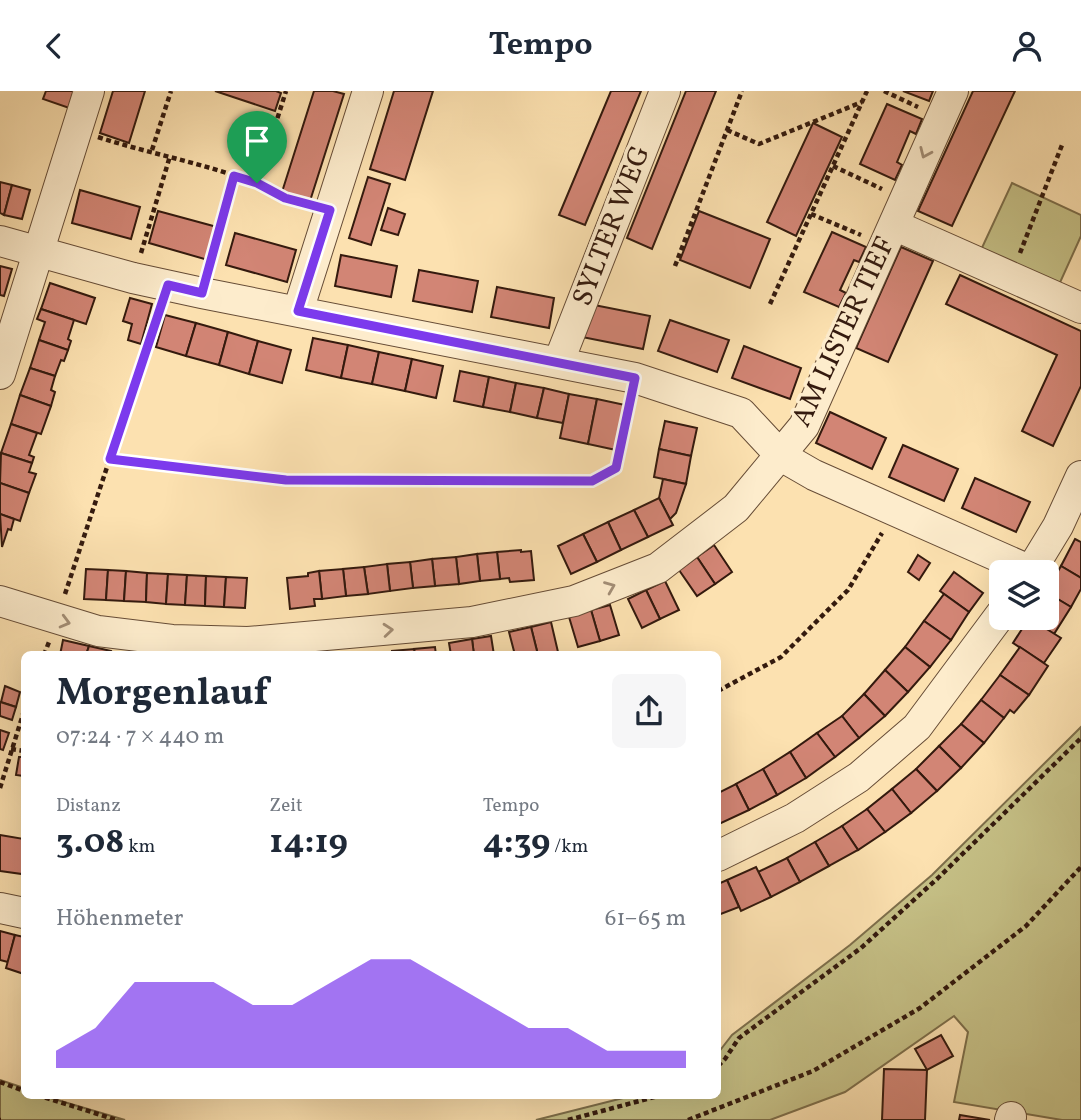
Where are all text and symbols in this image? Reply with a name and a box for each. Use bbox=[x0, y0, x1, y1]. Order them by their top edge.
text: Tempo bbox=[488, 24, 593, 68]
icon: back bbox=[35, 27, 73, 65]
icon: person bbox=[1008, 27, 1046, 65]
pin bbox=[227, 111, 287, 183]
icon: arrive bbox=[238, 122, 276, 160]
street label: SYLTER WEG bbox=[564, 140, 660, 312]
one-way arrow bbox=[919, 146, 933, 159]
street label: AM LISTER TIEF bbox=[783, 230, 905, 434]
map controls bbox=[989, 560, 1059, 630]
button: layers bbox=[989, 560, 1059, 630]
one-way arrow bbox=[604, 581, 616, 595]
one-way arrow bbox=[59, 614, 71, 628]
one-way arrow bbox=[382, 623, 394, 638]
text: Morgenlauf bbox=[56, 668, 269, 721]
button: share bbox=[612, 674, 686, 748]
text: 07:24 · 7 × 440 m bbox=[56, 721, 224, 753]
text: Distanz bbox=[56, 793, 121, 819]
text: Zeit bbox=[269, 793, 303, 819]
text: Tempo bbox=[483, 793, 539, 819]
text: 3.08 bbox=[56, 819, 124, 867]
text: 14:19 bbox=[269, 819, 348, 867]
text: 4:39 bbox=[483, 819, 550, 867]
text: km bbox=[124, 834, 155, 860]
text: /km bbox=[550, 834, 588, 860]
text: Höhenmeter bbox=[56, 903, 183, 935]
text: 61–65 m bbox=[605, 903, 686, 935]

